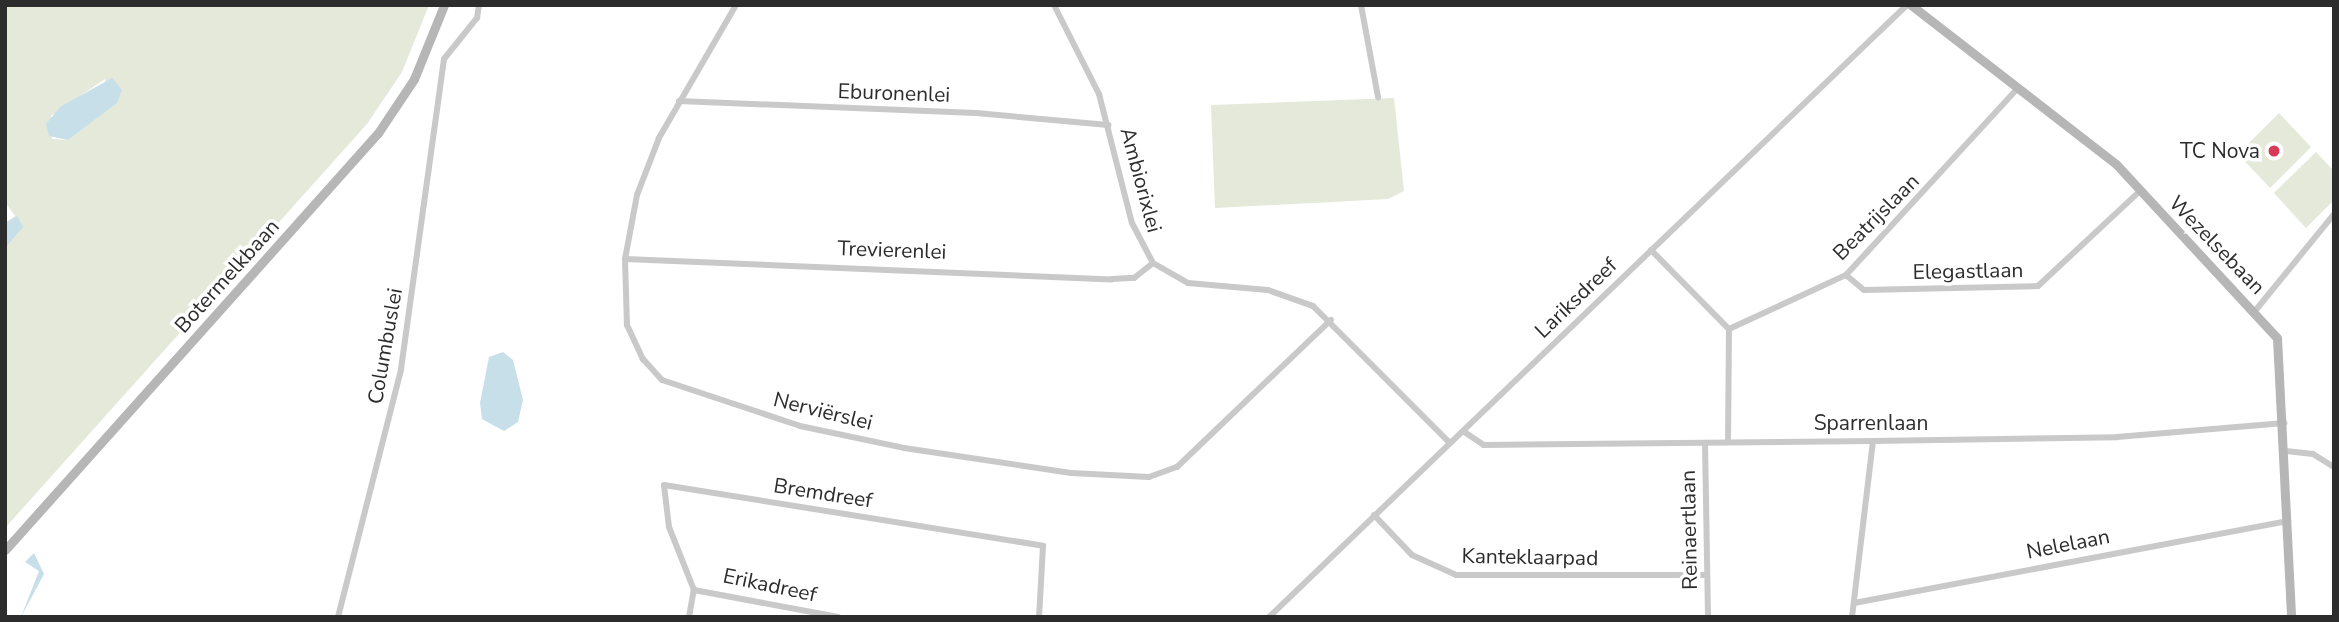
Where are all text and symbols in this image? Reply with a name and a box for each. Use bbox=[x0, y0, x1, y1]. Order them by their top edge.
street label: Eburonenlei bbox=[837, 78, 951, 108]
street label: Ambiorixlei bbox=[1115, 125, 1167, 235]
place label: TC Nova bbox=[2180, 138, 2260, 164]
marker: TC Nova bbox=[2266, 143, 2282, 159]
street label: Beatrijslaan bbox=[1828, 169, 1924, 265]
street label: Wezelsebaan bbox=[2164, 190, 2270, 300]
street label: Botermelkbaan bbox=[169, 214, 285, 338]
street label: Trevierenlei bbox=[837, 236, 947, 264]
street label: Lariksdreef bbox=[1530, 253, 1622, 343]
street label: Elegastlaan bbox=[1912, 257, 2024, 285]
street label: Columbuslei bbox=[362, 286, 408, 406]
street label: Nerviërslei bbox=[771, 387, 875, 435]
street label: Sparrenlaan bbox=[1814, 410, 1928, 436]
street label: Reinaertlaan bbox=[1675, 470, 1703, 590]
street label: Bremdreef bbox=[772, 473, 874, 513]
street label: Nelelaan bbox=[2024, 524, 2112, 564]
street label: Kanteklaarpad bbox=[1461, 543, 1599, 571]
street label: Erikadreef bbox=[721, 563, 819, 607]

